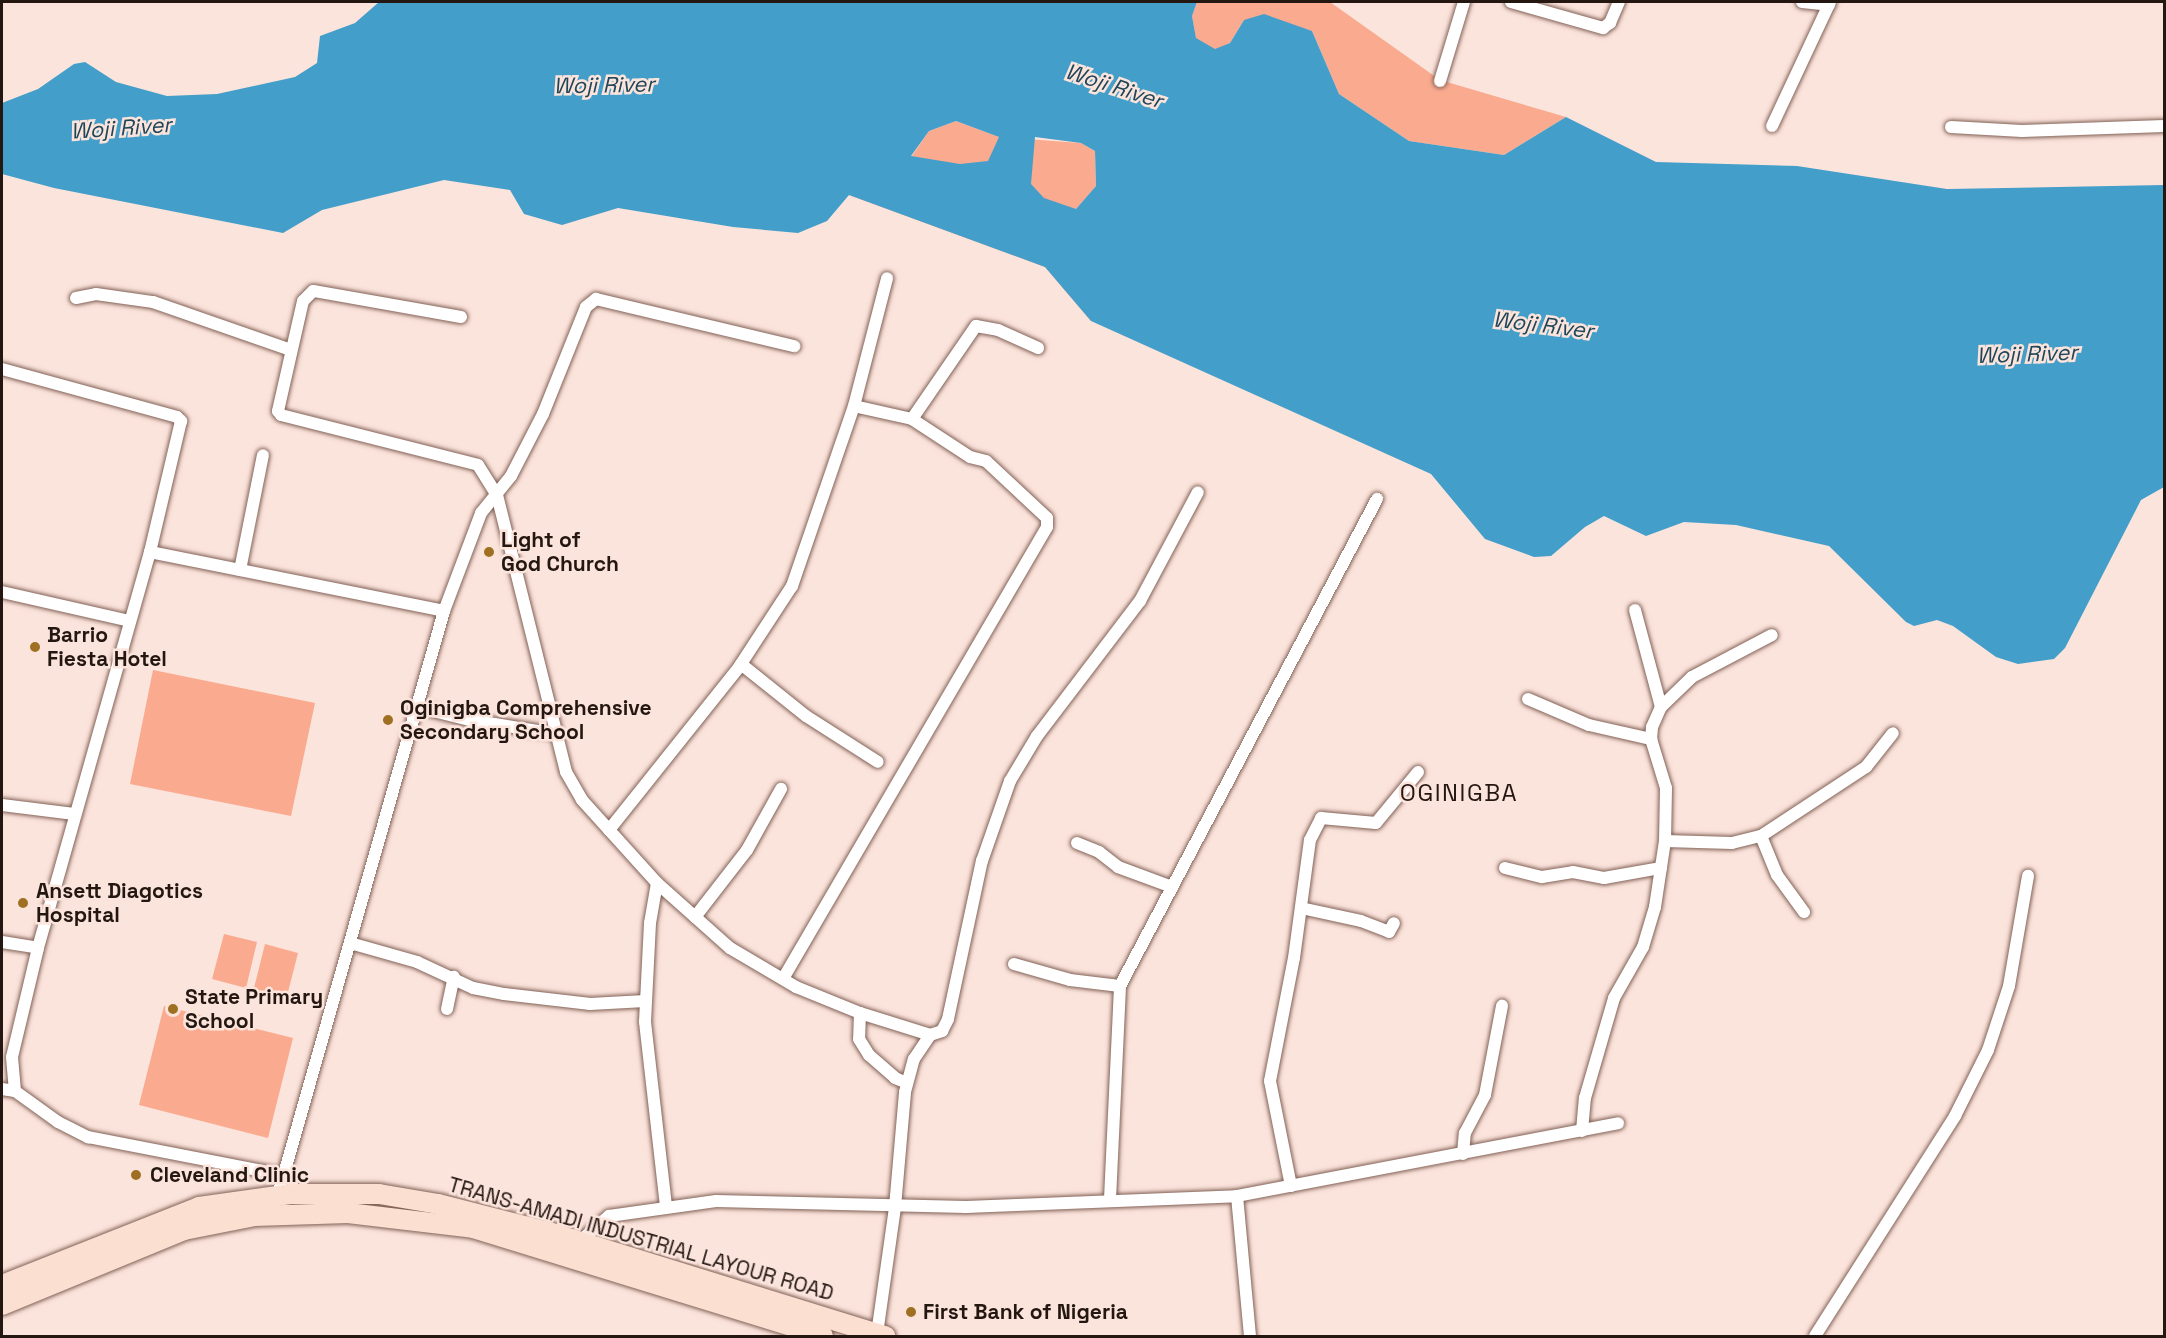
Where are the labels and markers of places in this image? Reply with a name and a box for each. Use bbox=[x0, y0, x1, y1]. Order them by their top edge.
place label: Light of God Church bbox=[501, 527, 619, 577]
marker: Light of God Church bbox=[482, 545, 496, 559]
place label: Barrio Fiesta Hotel bbox=[47, 622, 167, 672]
marker: Barrio Fiesta Hotel bbox=[28, 640, 42, 654]
place label: Oginigba Comprehensive Secondary School bbox=[400, 695, 652, 745]
marker: Oginigba Comprehensive Secondary School bbox=[381, 713, 395, 727]
place label: Ansett Diagotics Hospital bbox=[36, 878, 203, 928]
marker: Ansett Diagotics Hospital bbox=[14, 894, 32, 912]
place label: State Primary School bbox=[185, 984, 323, 1034]
marker: State Primary School bbox=[166, 1002, 180, 1016]
place label: Cleveland Clinic bbox=[150, 1162, 309, 1188]
marker: Cleveland Clinic bbox=[127, 1166, 145, 1184]
place label: First Bank of Nigeria bbox=[923, 1299, 1128, 1325]
marker: First Bank of Nigeria bbox=[904, 1305, 918, 1319]

